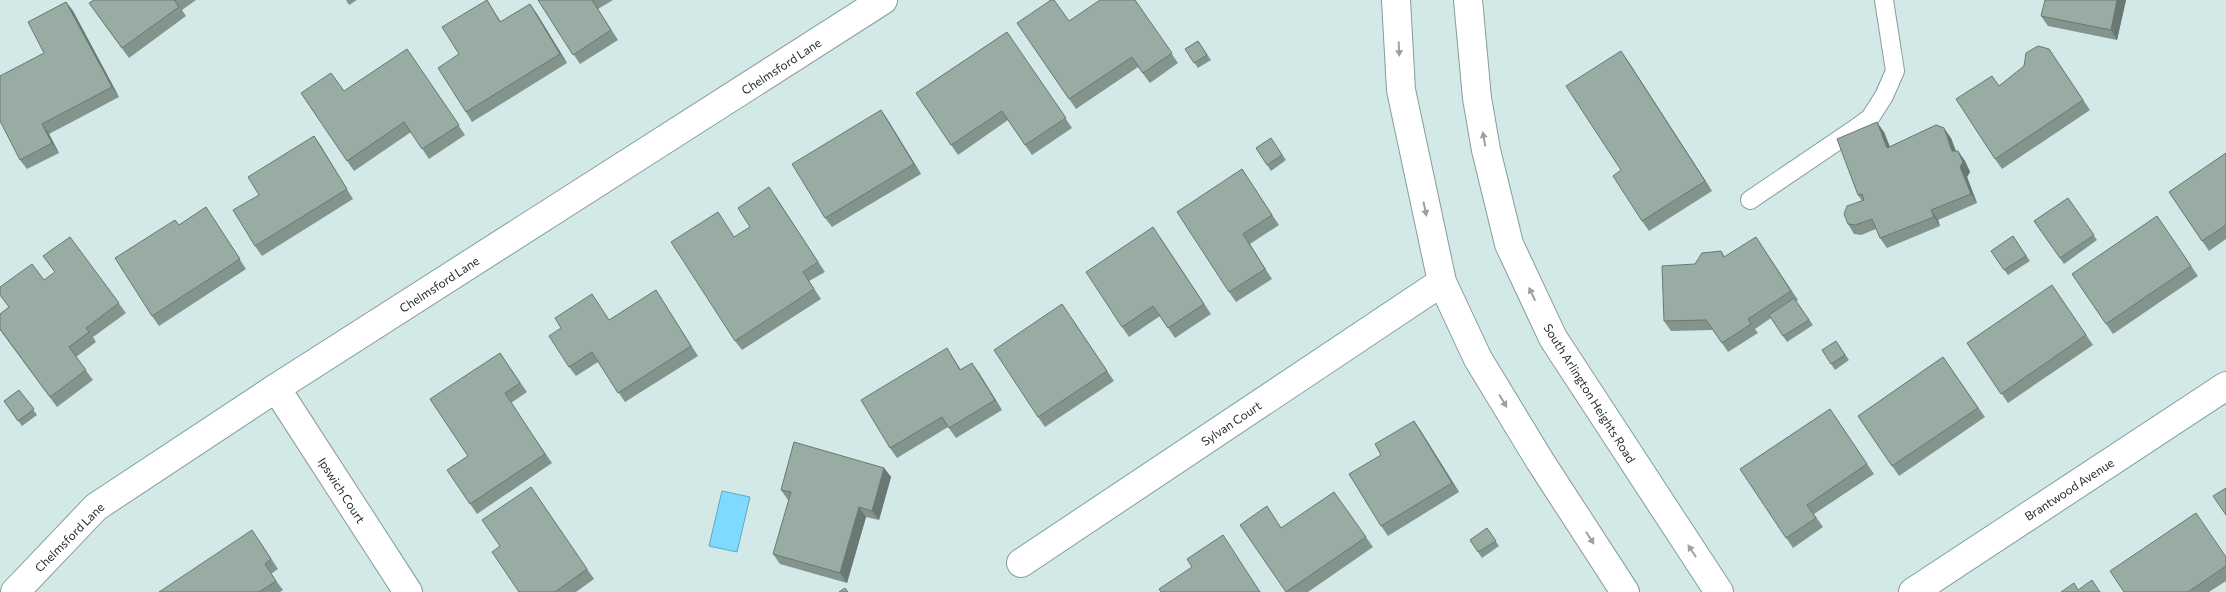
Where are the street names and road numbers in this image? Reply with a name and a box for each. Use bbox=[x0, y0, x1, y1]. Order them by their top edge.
street label: Chelmsford Lane bbox=[739, 35, 823, 97]
street label: Chelmsford Lane bbox=[397, 253, 481, 315]
street label: South Arlington Heights Road bbox=[1541, 321, 1639, 465]
street label: Sylvan Court bbox=[1198, 398, 1264, 448]
street label: Ipswich Court bbox=[316, 455, 368, 525]
street label: Brantwood Avenue bbox=[2022, 455, 2116, 523]
street label: Chelmsford Lane bbox=[31, 499, 107, 575]

